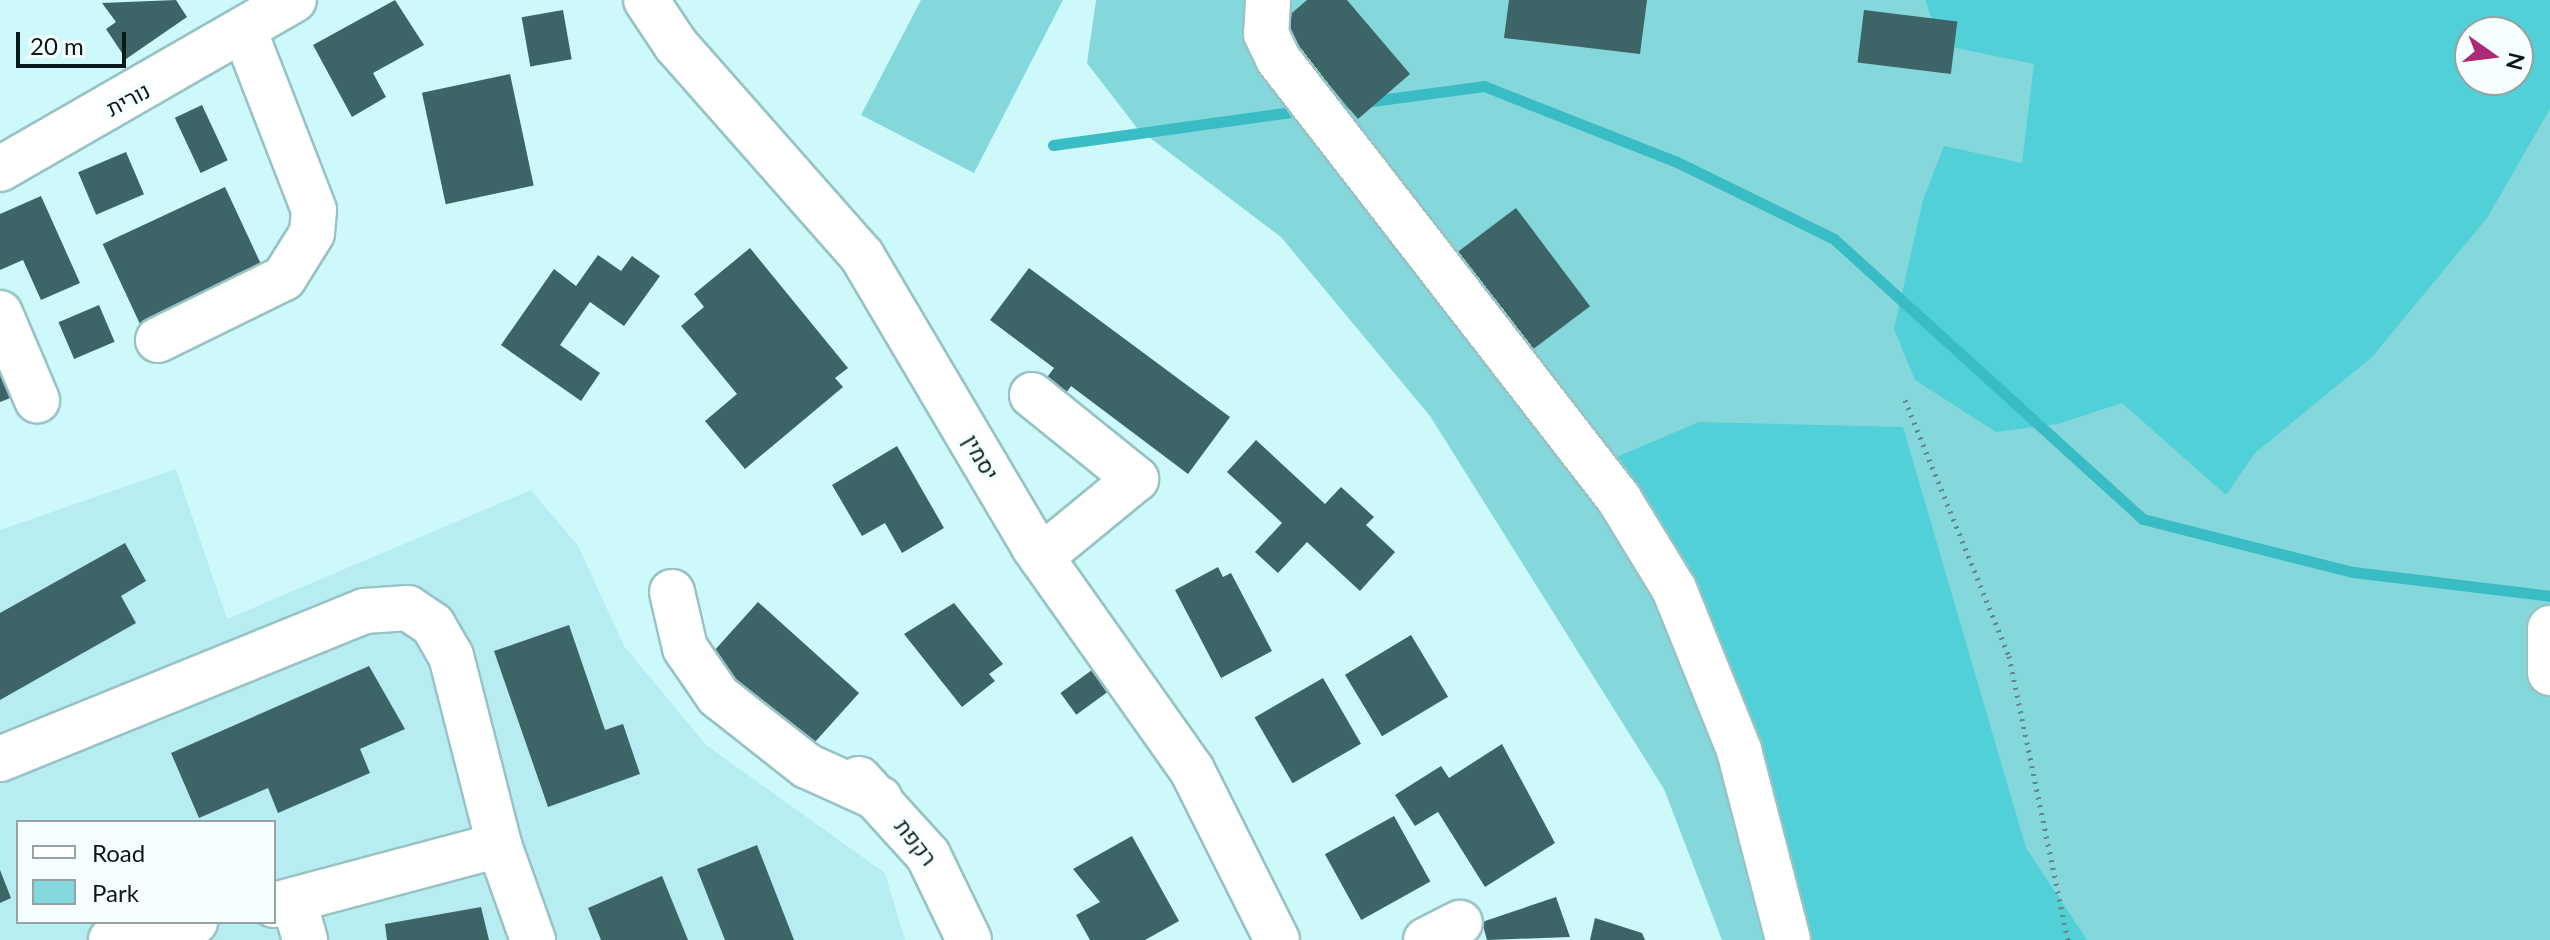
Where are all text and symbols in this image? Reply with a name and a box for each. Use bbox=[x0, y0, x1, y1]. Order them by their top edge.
scale bar bbox=[20, 16, 130, 66]
north arrow bbox=[2454, 16, 2534, 96]
text: 20 m bbox=[30, 31, 84, 60]
text: N bbox=[2501, 50, 2531, 73]
street label: נורית bbox=[102, 77, 154, 121]
street label: יסמין bbox=[958, 430, 1004, 484]
street label: רקפת bbox=[890, 813, 942, 871]
legend bbox=[16, 820, 276, 924]
text: Road bbox=[92, 838, 145, 867]
text: Park bbox=[92, 878, 139, 907]

